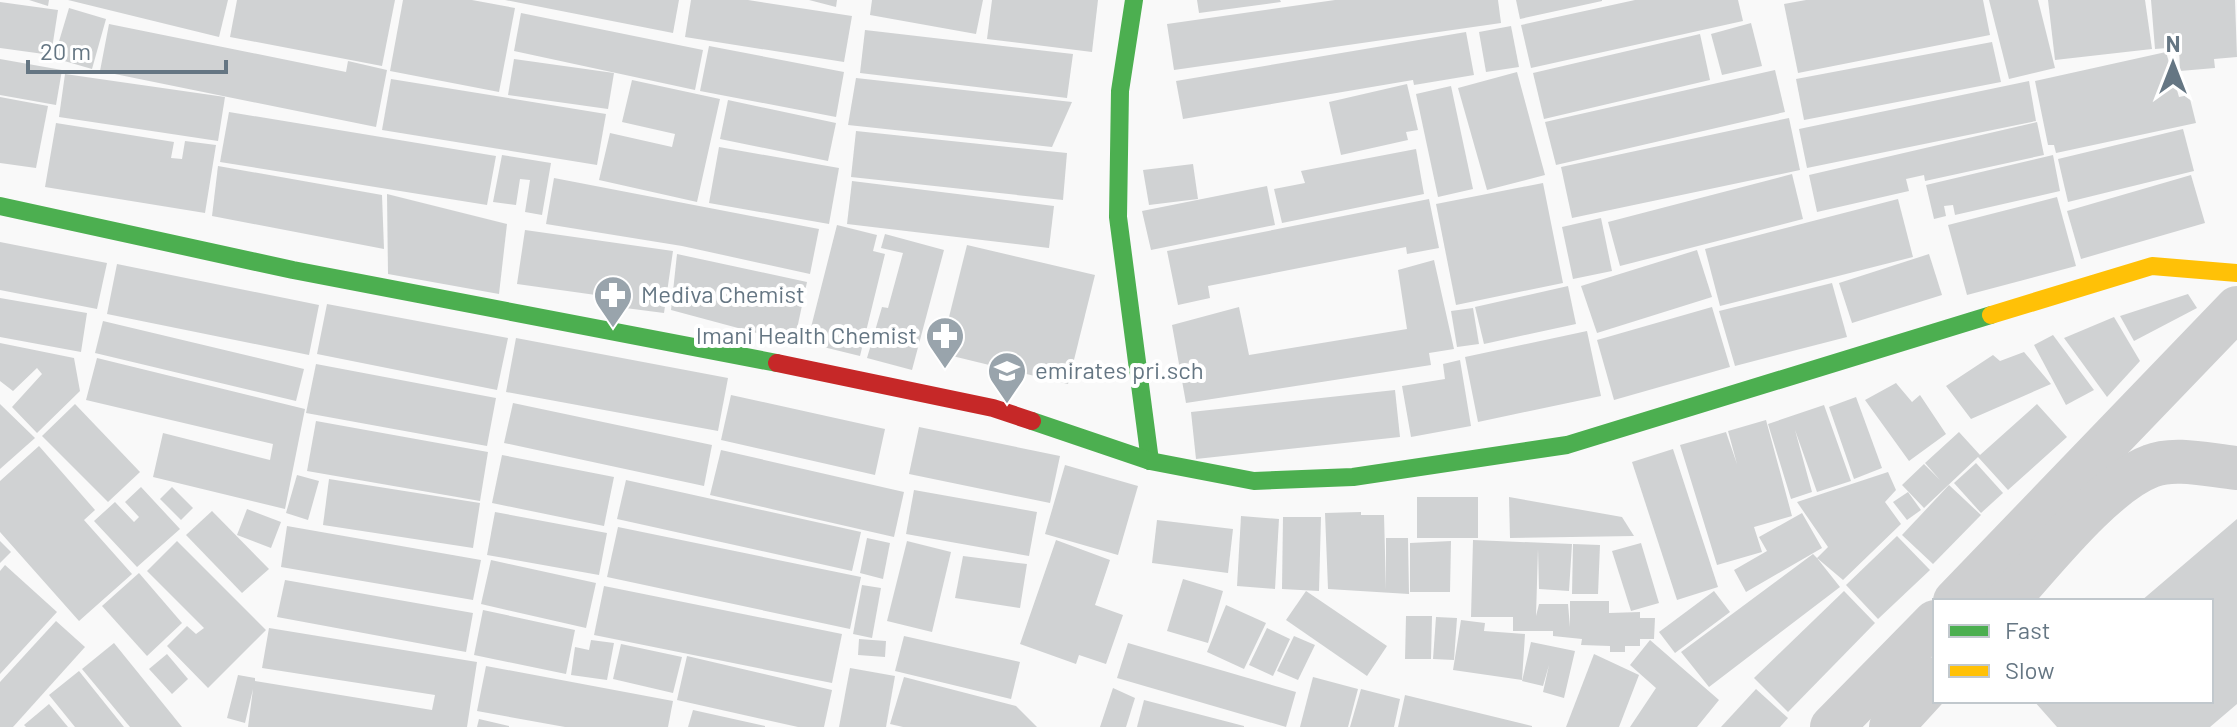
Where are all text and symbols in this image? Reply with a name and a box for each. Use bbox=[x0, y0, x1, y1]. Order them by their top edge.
scale bar bbox=[28, 24, 226, 74]
north arrow bbox=[2133, 24, 2213, 104]
text: N bbox=[2166, 30, 2180, 56]
text: 20 m bbox=[40, 36, 91, 65]
pharmacy icon: Mediva Chemist bbox=[592, 274, 634, 329]
place label: Mediva Chemist bbox=[641, 279, 805, 308]
pharmacy icon: Imani Health Chemist bbox=[924, 315, 966, 370]
place label: Imani Health Chemist bbox=[696, 320, 917, 349]
school or university icon: emirates pri.sch bbox=[986, 350, 1028, 405]
place label: emirates pri.sch bbox=[1035, 355, 1204, 384]
legend bbox=[1933, 599, 2213, 703]
text: Fast bbox=[2005, 615, 2050, 644]
text: Slow bbox=[2005, 655, 2054, 684]

